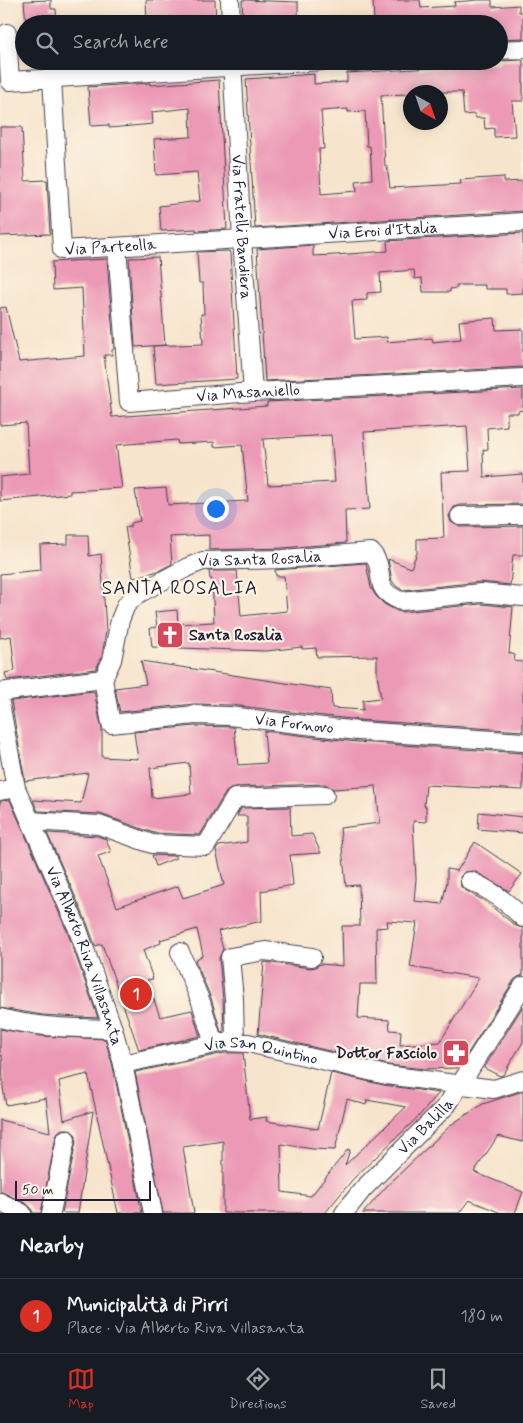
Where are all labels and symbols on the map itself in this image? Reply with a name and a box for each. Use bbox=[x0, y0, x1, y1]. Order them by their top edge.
north arrow bbox=[403, 85, 448, 130]
street label: Via Fratelli Bandiera bbox=[227, 154, 257, 300]
street label: Via Eroi d'Italia bbox=[328, 217, 438, 244]
street label: Via Parteolla bbox=[64, 234, 157, 260]
street label: Via Masaniello bbox=[196, 379, 301, 407]
your location bbox=[203, 496, 229, 522]
street label: Via Santa Rosalia bbox=[198, 545, 322, 572]
district label: SANTA ROSALIA bbox=[102, 576, 258, 601]
church icon: Santa Rosalia bbox=[155, 620, 185, 650]
place label: Santa Rosalia bbox=[189, 625, 283, 646]
street label: Via Fornovo bbox=[254, 709, 335, 739]
street label: Via Alberto Riva Villasanta bbox=[41, 863, 128, 1048]
pin: 1 bbox=[120, 975, 152, 1013]
street label: Via San Quintino bbox=[202, 1031, 320, 1069]
pharmacy icon: Dottor Fasciolo bbox=[441, 1038, 471, 1068]
place label: Dottor Fasciolo bbox=[336, 1043, 437, 1064]
street label: Via Balilla bbox=[393, 1095, 459, 1159]
scale bar bbox=[15, 1178, 151, 1201]

